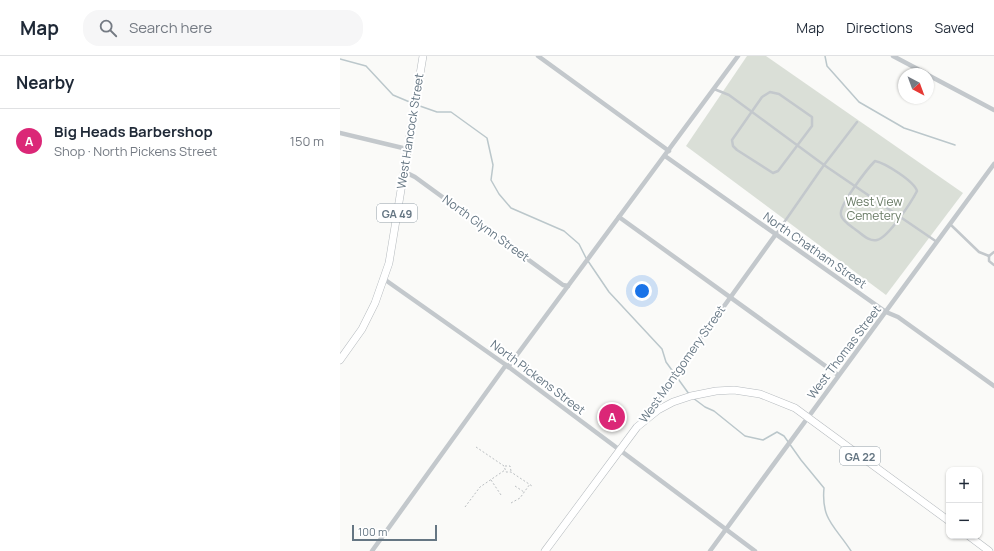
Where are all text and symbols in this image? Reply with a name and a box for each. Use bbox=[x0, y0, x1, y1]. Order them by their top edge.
search box bbox=[83, 10, 363, 46]
text: Map bbox=[20, 15, 59, 41]
icon: search bbox=[97, 17, 119, 39]
text: Search here bbox=[129, 17, 212, 38]
text: Map bbox=[796, 18, 824, 37]
text: Directions bbox=[846, 18, 913, 37]
text: Saved bbox=[935, 18, 974, 37]
north arrow bbox=[898, 68, 934, 104]
text: Nearby bbox=[16, 71, 74, 94]
street label: West Hancock Street bbox=[392, 72, 428, 190]
text: Big Heads Barbershop bbox=[54, 121, 213, 142]
text: A bbox=[25, 132, 33, 150]
text: 150 m bbox=[290, 132, 324, 150]
text: Shop · North Pickens Street bbox=[54, 142, 217, 160]
street label: North Glynn Street bbox=[439, 191, 533, 265]
park label: West View Cemetery bbox=[846, 193, 902, 224]
road number: GA 49 bbox=[377, 204, 417, 222]
street label: North Chatham Street bbox=[760, 208, 870, 292]
your location bbox=[632, 281, 652, 301]
street label: West Montgomery Street bbox=[635, 302, 729, 426]
street label: West Thomas Street bbox=[803, 302, 885, 402]
street label: North Pickens Street bbox=[487, 336, 589, 418]
pin: A bbox=[599, 402, 625, 432]
road number: GA 22 bbox=[840, 447, 880, 465]
map controls bbox=[946, 467, 982, 539]
button: + bbox=[946, 467, 982, 503]
button: − bbox=[946, 503, 982, 539]
scale bar bbox=[352, 523, 437, 542]
text: 100 m bbox=[358, 524, 387, 539]

